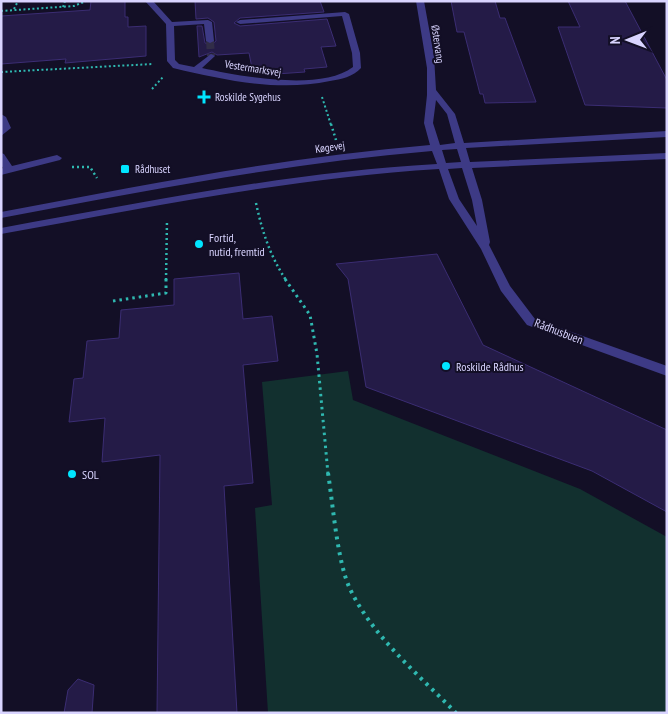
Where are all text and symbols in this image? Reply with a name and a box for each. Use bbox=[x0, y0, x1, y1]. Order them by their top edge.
north arrow bbox=[603, 15, 653, 65]
street label: Østervang bbox=[428, 24, 448, 64]
text: N bbox=[606, 36, 624, 44]
street label: Vestermarksvej bbox=[223, 56, 282, 79]
marker: Roskilde Sygehus bbox=[197, 90, 211, 104]
place label: Roskilde Sygehus bbox=[215, 90, 281, 104]
street label: Køgevej bbox=[314, 138, 346, 156]
place label: Rådhuset bbox=[135, 162, 170, 176]
marker: Rådhuset bbox=[119, 163, 131, 175]
place label: Fortid, nutid, fremtid bbox=[209, 230, 265, 259]
marker: Fortid, nutid, fremtid bbox=[193, 238, 205, 250]
street label: Rådhusbuen bbox=[533, 315, 585, 347]
place label: Roskilde Rådhus bbox=[456, 359, 524, 374]
marker: Roskilde Rådhus bbox=[440, 360, 452, 372]
place label: SOL bbox=[82, 467, 99, 482]
marker: SOL bbox=[66, 468, 78, 480]

